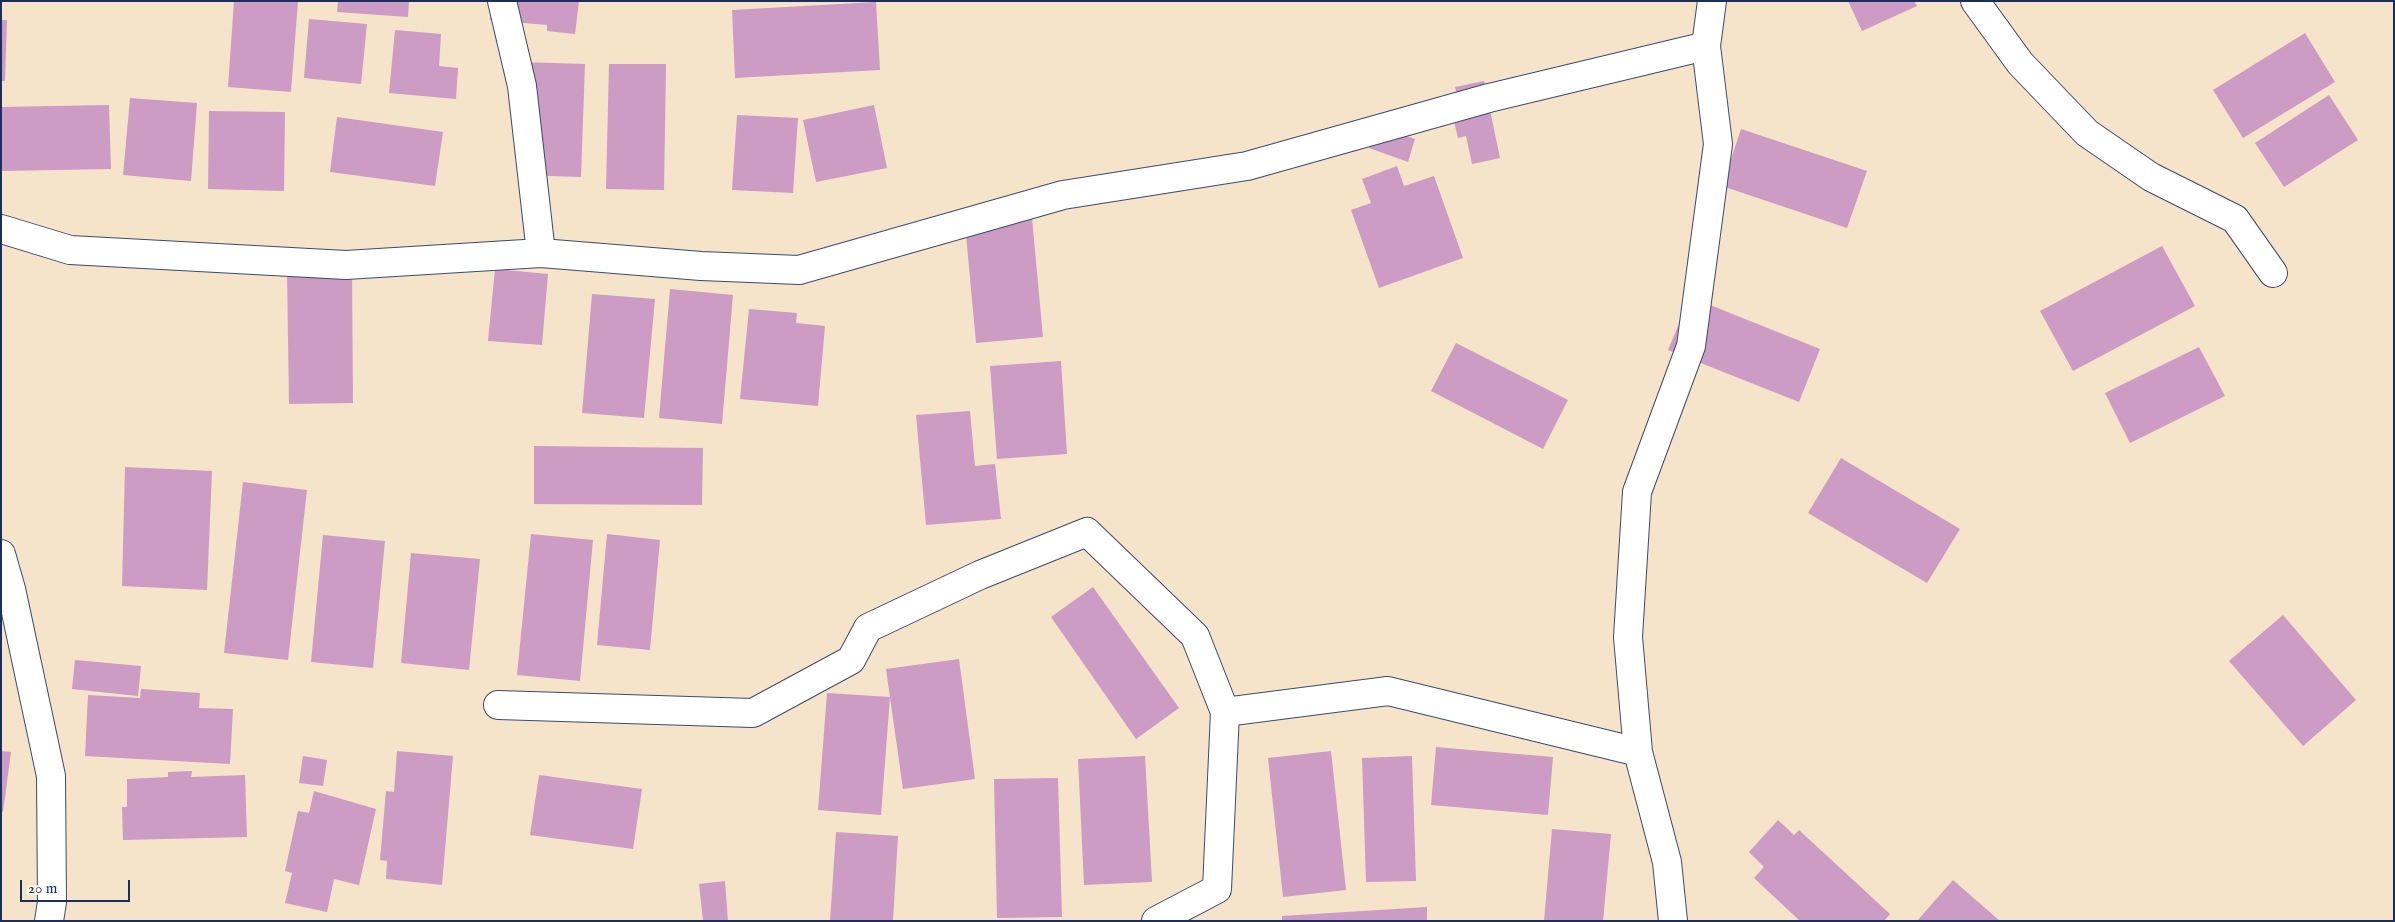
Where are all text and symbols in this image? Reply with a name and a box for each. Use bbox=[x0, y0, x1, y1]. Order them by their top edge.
scale bar bbox=[22, 870, 132, 902]
text: 20 m bbox=[28, 879, 57, 898]

